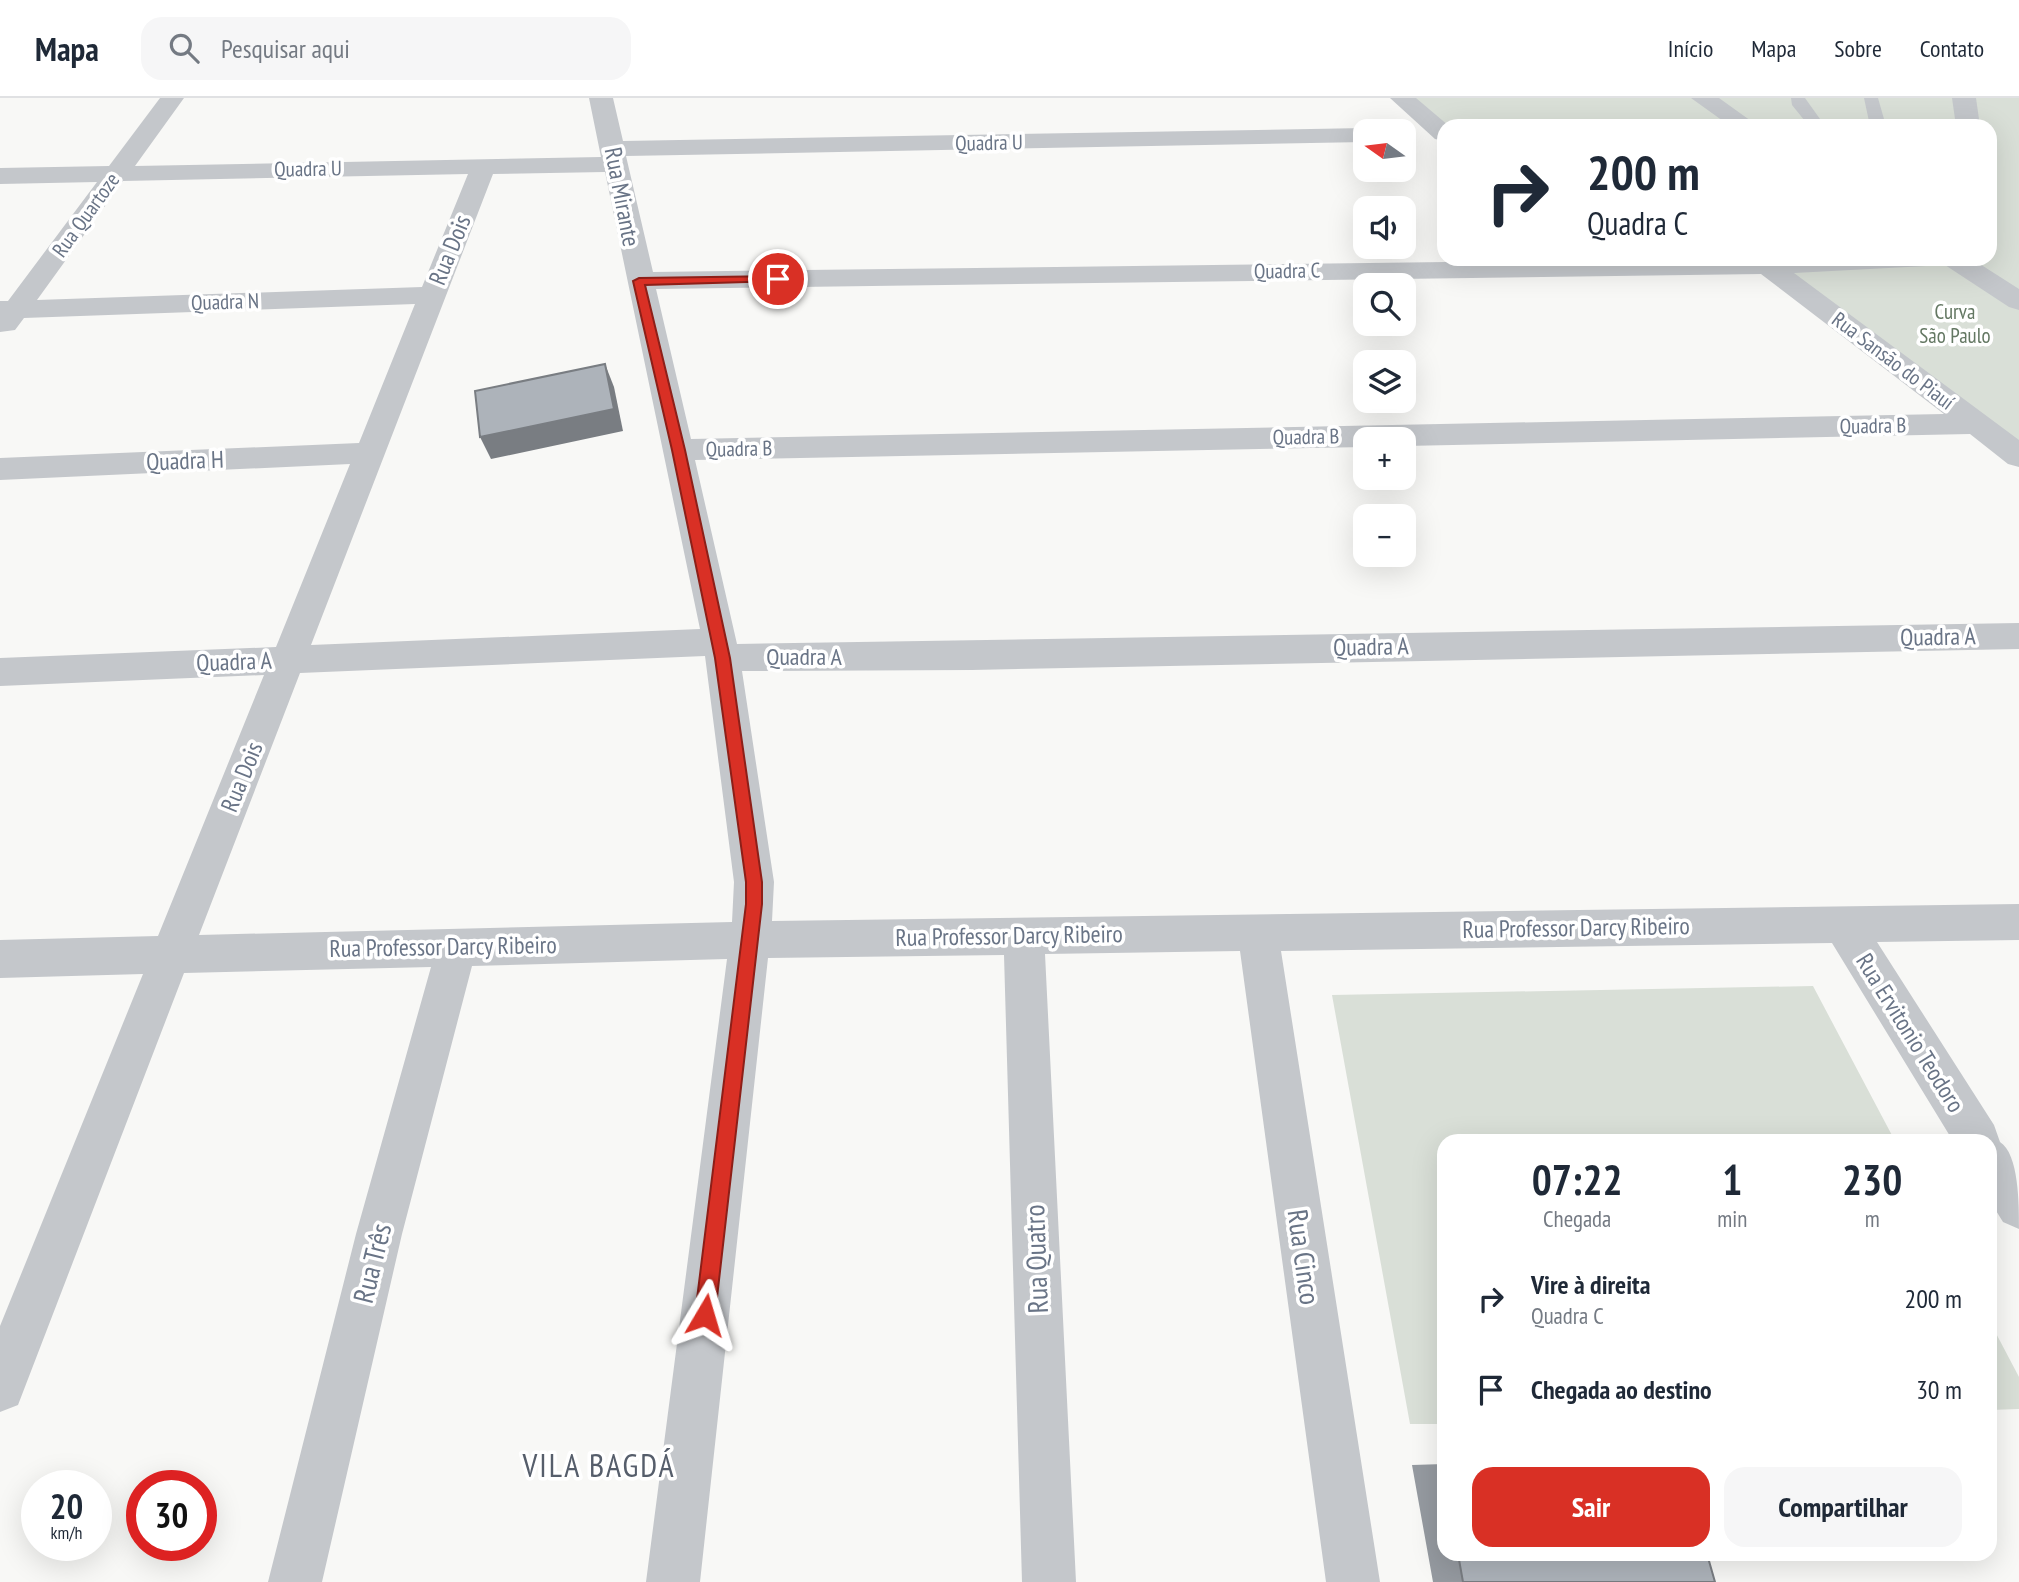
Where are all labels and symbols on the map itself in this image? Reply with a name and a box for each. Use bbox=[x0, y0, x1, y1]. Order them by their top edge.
north arrow bbox=[1353, 119, 1416, 182]
street label: Quadra U bbox=[955, 128, 1023, 157]
street label: Rua Mirante bbox=[598, 145, 647, 249]
street label: Quadra U bbox=[274, 154, 342, 183]
street label: Rua Quartoze bbox=[46, 167, 125, 262]
street label: Rua Dois bbox=[422, 210, 478, 289]
pin bbox=[748, 249, 808, 309]
street label: Quadra C bbox=[1254, 256, 1321, 285]
street label: Quadra N bbox=[191, 287, 259, 316]
park label: Curva São Paulo bbox=[1919, 298, 1991, 349]
street label: Rua Sansão do Piauí bbox=[1827, 306, 1960, 416]
street label: Quadra B bbox=[1839, 411, 1907, 440]
street label: Quadra B bbox=[1272, 422, 1340, 451]
street label: Quadra B bbox=[705, 434, 773, 463]
street label: Quadra H bbox=[146, 444, 224, 477]
street label: Quadra A bbox=[1900, 620, 1977, 653]
street label: Quadra A bbox=[1333, 630, 1410, 663]
street label: Quadra A bbox=[766, 641, 842, 672]
street label: Quadra A bbox=[196, 645, 273, 678]
street label: Rua Dois bbox=[214, 737, 270, 816]
street label: Rua Professor Darcy Ribeiro bbox=[1462, 910, 1690, 945]
street label: Rua Professor Darcy Ribeiro bbox=[895, 918, 1123, 953]
street label: Rua Professor Darcy Ribeiro bbox=[329, 929, 557, 964]
street label: Rua Ervitonio Teodoro bbox=[1849, 948, 1972, 1118]
street label: Rua Quatro bbox=[1015, 1204, 1056, 1314]
street label: Rua Cinco bbox=[1280, 1207, 1329, 1307]
street label: Rua Três bbox=[344, 1219, 399, 1307]
position arrow bbox=[668, 1278, 742, 1352]
district label: VILA BAGDÁ bbox=[521, 1444, 676, 1486]
speed limit sign: 30 bbox=[126, 1470, 217, 1561]

